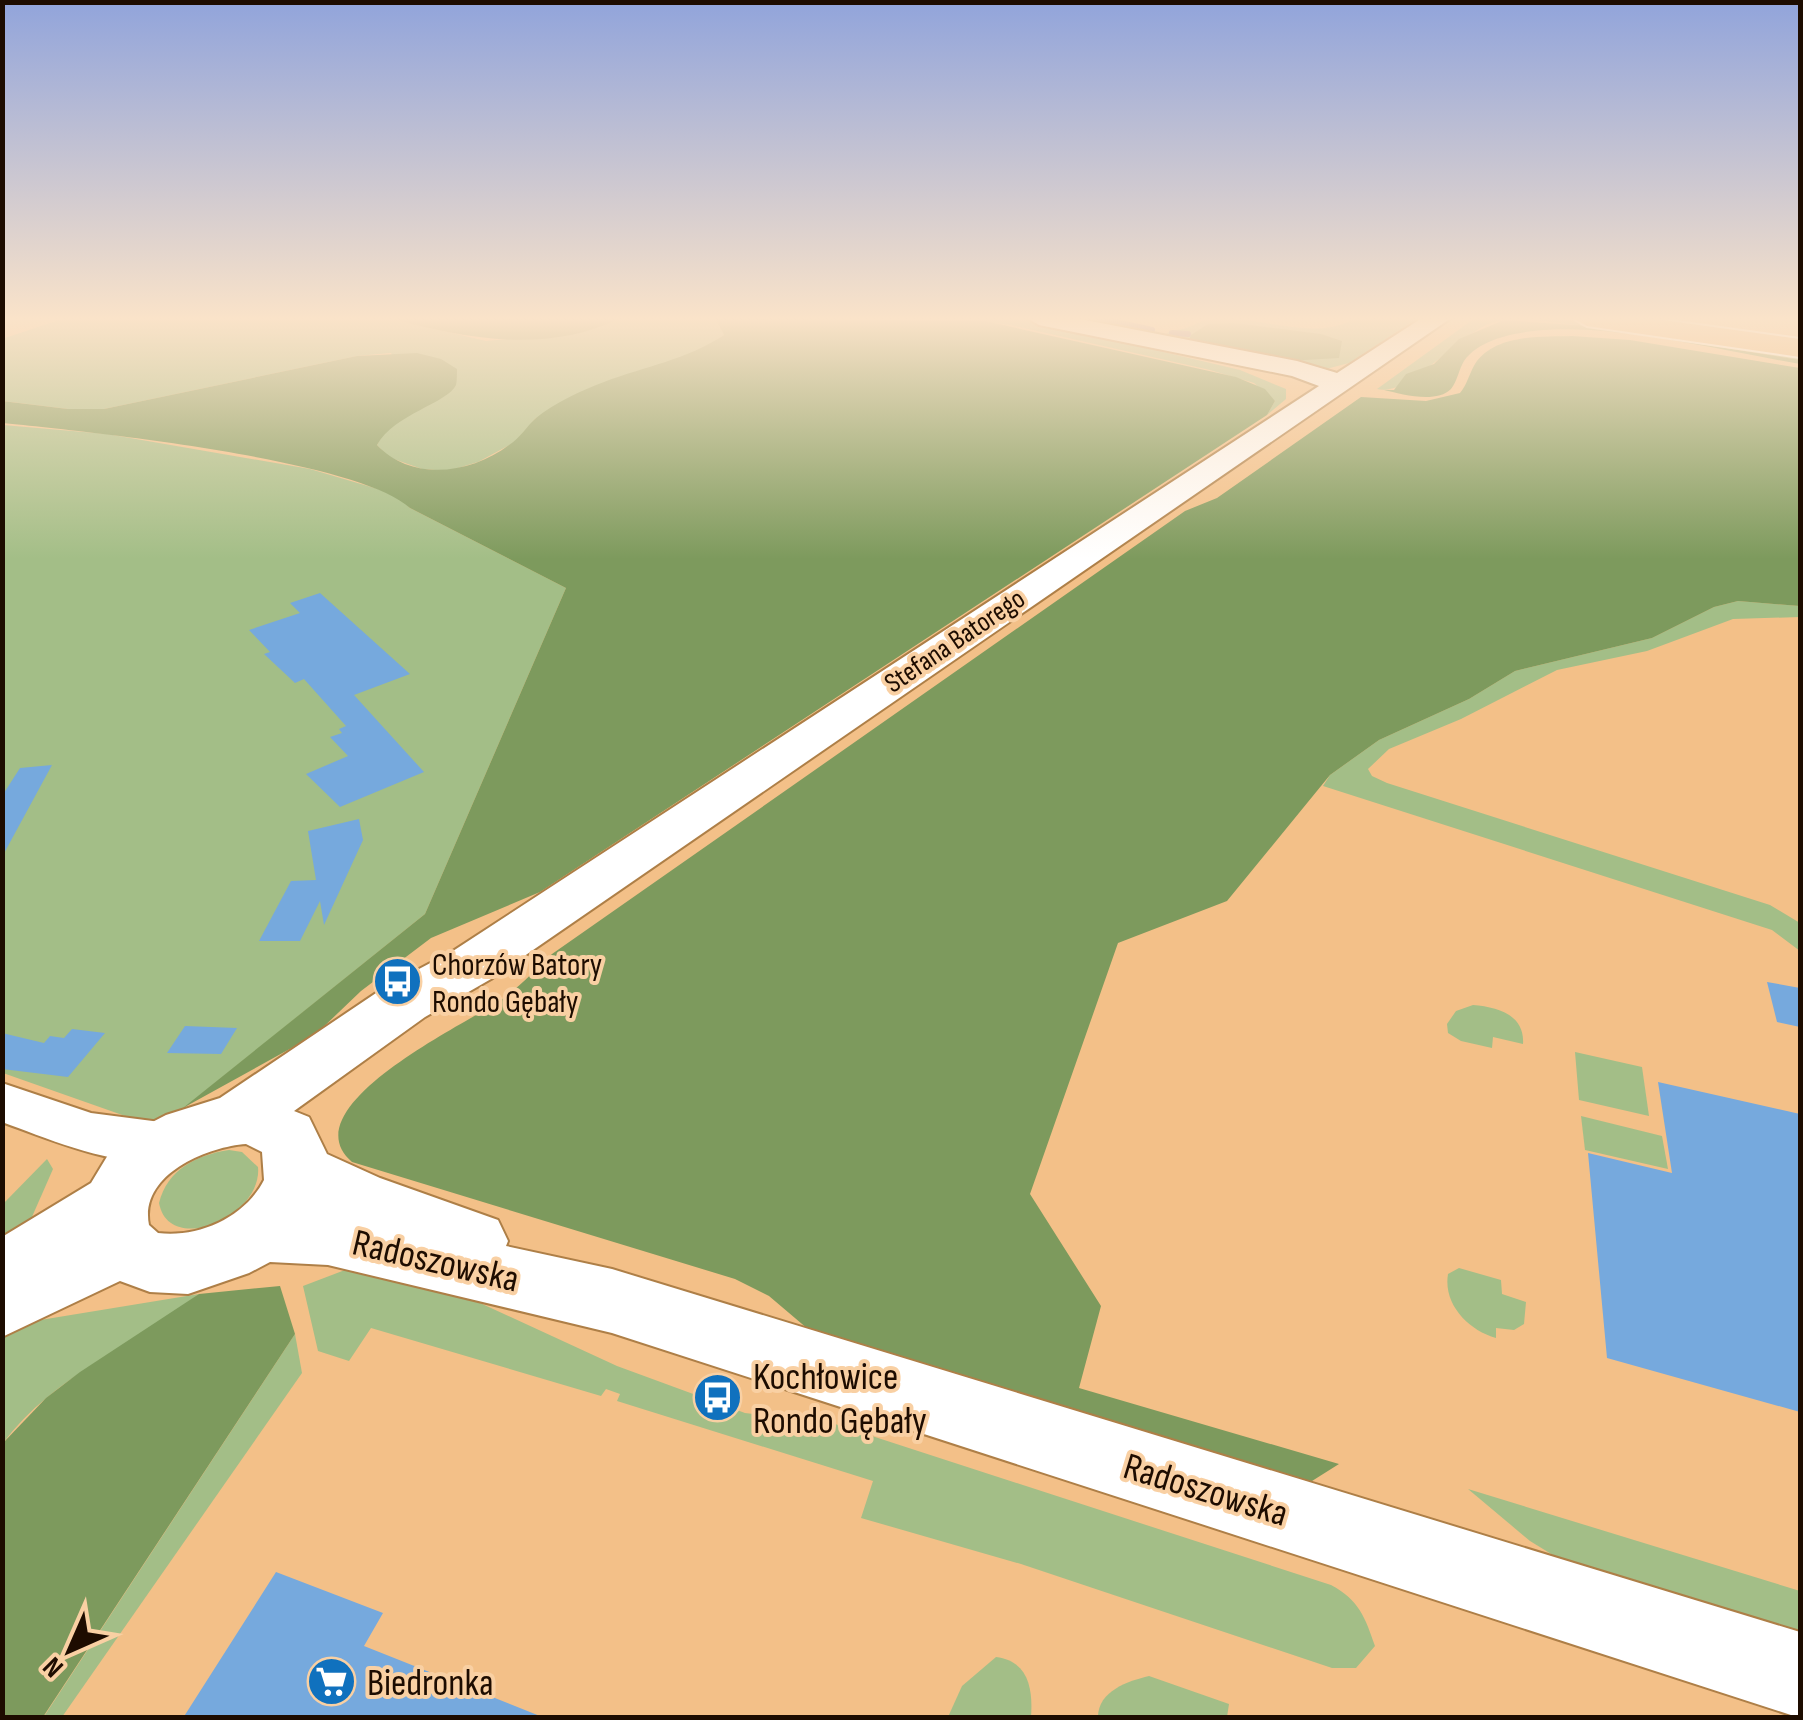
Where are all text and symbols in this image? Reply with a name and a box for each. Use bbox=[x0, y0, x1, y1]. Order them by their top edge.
street label: Stefana Batorego bbox=[878, 582, 1031, 700]
place label: Chorzów Batory Rondo Gębały bbox=[432, 946, 602, 1022]
bus stop icon: Chorzów Batory Rondo Gębały bbox=[371, 956, 423, 1008]
street label: Radoszowska bbox=[348, 1220, 523, 1302]
place label: Kochłowice Rondo Gębały bbox=[753, 1355, 927, 1444]
bus stop icon: Kochłowice Rondo Gębały bbox=[692, 1372, 744, 1424]
street label: Radoszowska bbox=[1118, 1444, 1293, 1537]
north arrow bbox=[20, 1600, 120, 1700]
text: N bbox=[36, 1650, 70, 1684]
supermarket icon: Biedronka bbox=[306, 1656, 358, 1708]
place label: Biedronka bbox=[367, 1661, 494, 1706]

